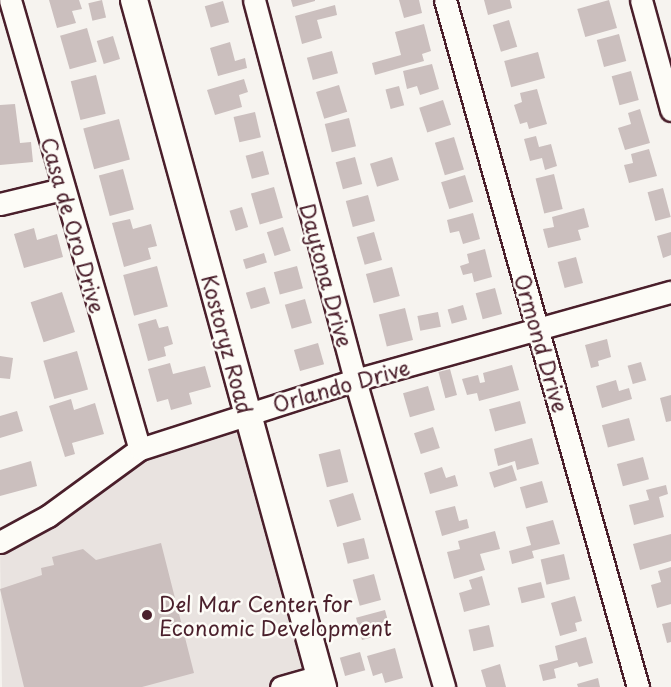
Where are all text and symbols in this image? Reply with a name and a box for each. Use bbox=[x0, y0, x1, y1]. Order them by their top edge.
street label: Casa de Oro Drive bbox=[36, 132, 112, 318]
street label: Daytona Drive bbox=[296, 201, 358, 349]
street label: Kostoryz Road bbox=[197, 271, 259, 417]
street label: Ormond Drive bbox=[510, 271, 574, 415]
street label: Orlando Drive bbox=[269, 353, 413, 417]
place label: Del Mar Center for Economic Development bbox=[159, 590, 394, 640]
marker: Del Mar Center for Economic Development bbox=[140, 608, 154, 622]

